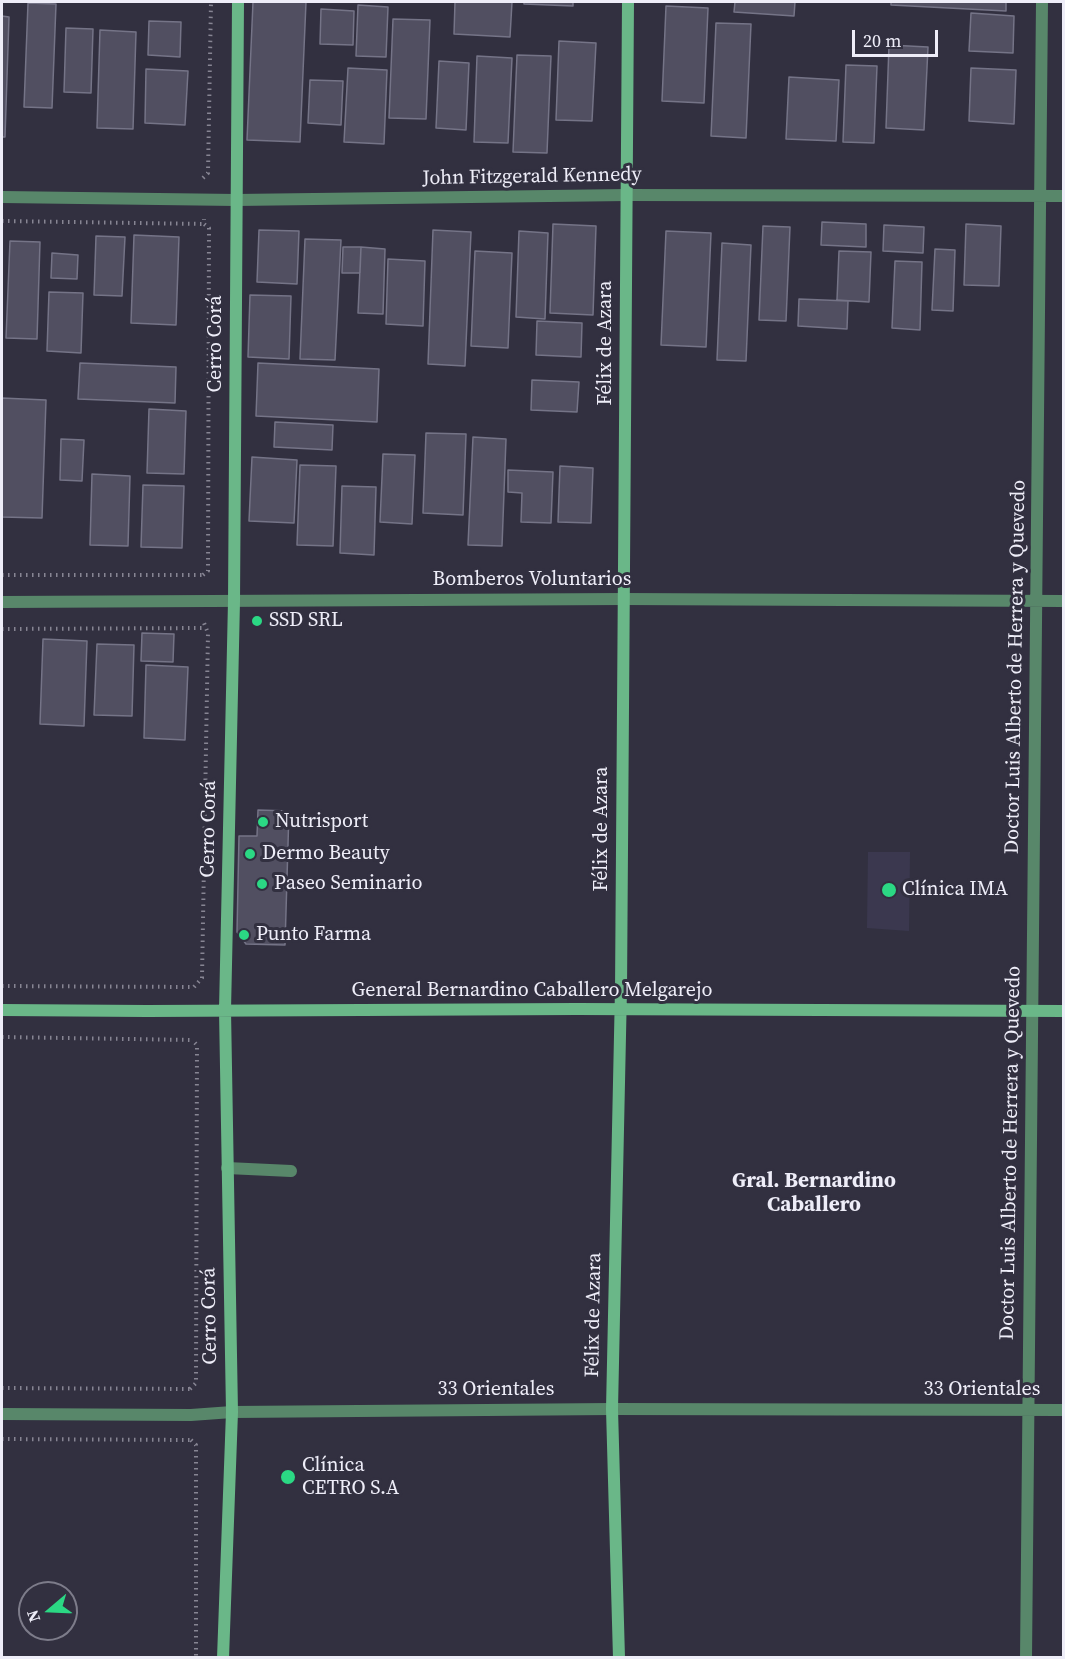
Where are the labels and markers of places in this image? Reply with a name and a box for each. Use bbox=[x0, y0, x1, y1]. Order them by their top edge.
place label: SSD SRL bbox=[269, 609, 343, 633]
marker: SSD SRL bbox=[250, 614, 264, 628]
place label: Nutrisport bbox=[275, 810, 368, 834]
marker: Nutrisport bbox=[256, 815, 270, 829]
place label: Dermo Beauty bbox=[262, 842, 390, 866]
marker: Dermo Beauty bbox=[243, 847, 257, 861]
place label: Paseo Seminario bbox=[274, 872, 422, 896]
marker: Paseo Seminario bbox=[255, 877, 269, 891]
place label: Clínica IMA bbox=[902, 878, 1008, 902]
marker: Clínica IMA bbox=[880, 881, 898, 899]
place label: Punto Farma bbox=[256, 923, 371, 947]
marker: Punto Farma bbox=[237, 928, 251, 942]
place label: Clínica CETRO S.A bbox=[302, 1454, 399, 1501]
marker: Clínica CETRO S.A bbox=[279, 1468, 297, 1486]

